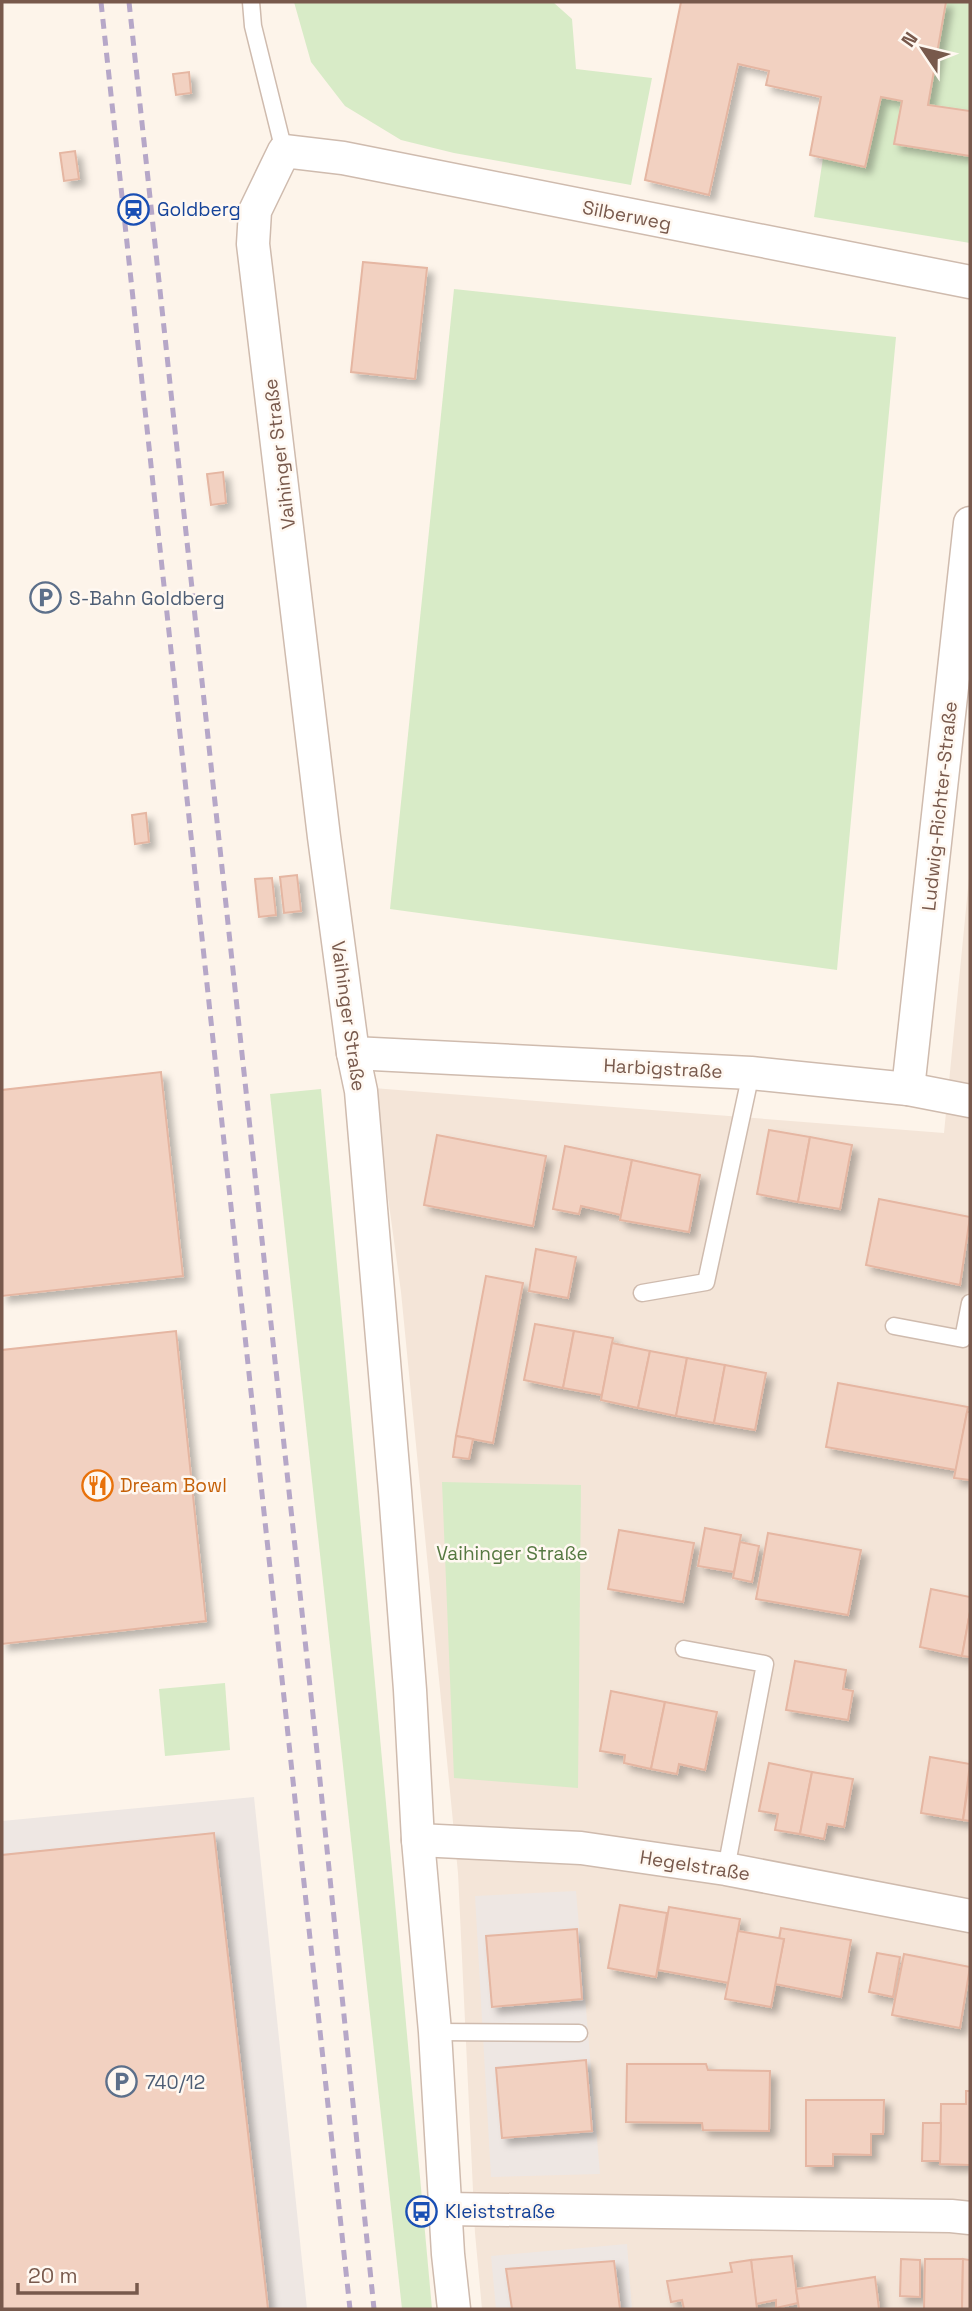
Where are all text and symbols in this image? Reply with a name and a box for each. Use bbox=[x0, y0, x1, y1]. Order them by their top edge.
north arrow bbox=[888, 14, 958, 84]
text: N bbox=[896, 27, 923, 52]
station icon: Goldberg bbox=[117, 192, 151, 226]
street label: Silberweg bbox=[580, 195, 674, 236]
place label: Goldberg bbox=[157, 197, 241, 222]
street label: Vaihinger Straße bbox=[258, 377, 301, 531]
parking icon: S-Bahn Goldberg bbox=[29, 581, 63, 615]
place label: S-Bahn Goldberg bbox=[69, 586, 225, 611]
street label: Ludwig-Richter-Straße bbox=[916, 700, 963, 912]
street label: Vaihinger Straße bbox=[326, 939, 371, 1093]
street label: Harbigstraße bbox=[603, 1053, 723, 1084]
restaurant icon: Dream Bowl bbox=[80, 1468, 114, 1502]
place label: Dream Bowl bbox=[120, 1473, 227, 1498]
park label: Vaihinger Straße bbox=[436, 1541, 588, 1566]
street label: Hegelstraße bbox=[638, 1844, 752, 1887]
parking icon: 740/12 bbox=[105, 2065, 139, 2099]
place label: 740/12 bbox=[145, 2070, 205, 2095]
bus stop icon: Kleiststraße bbox=[405, 2194, 439, 2228]
place label: Kleiststraße bbox=[445, 2199, 555, 2224]
scale bar bbox=[18, 2252, 136, 2296]
text: 20 m bbox=[28, 2262, 78, 2289]

